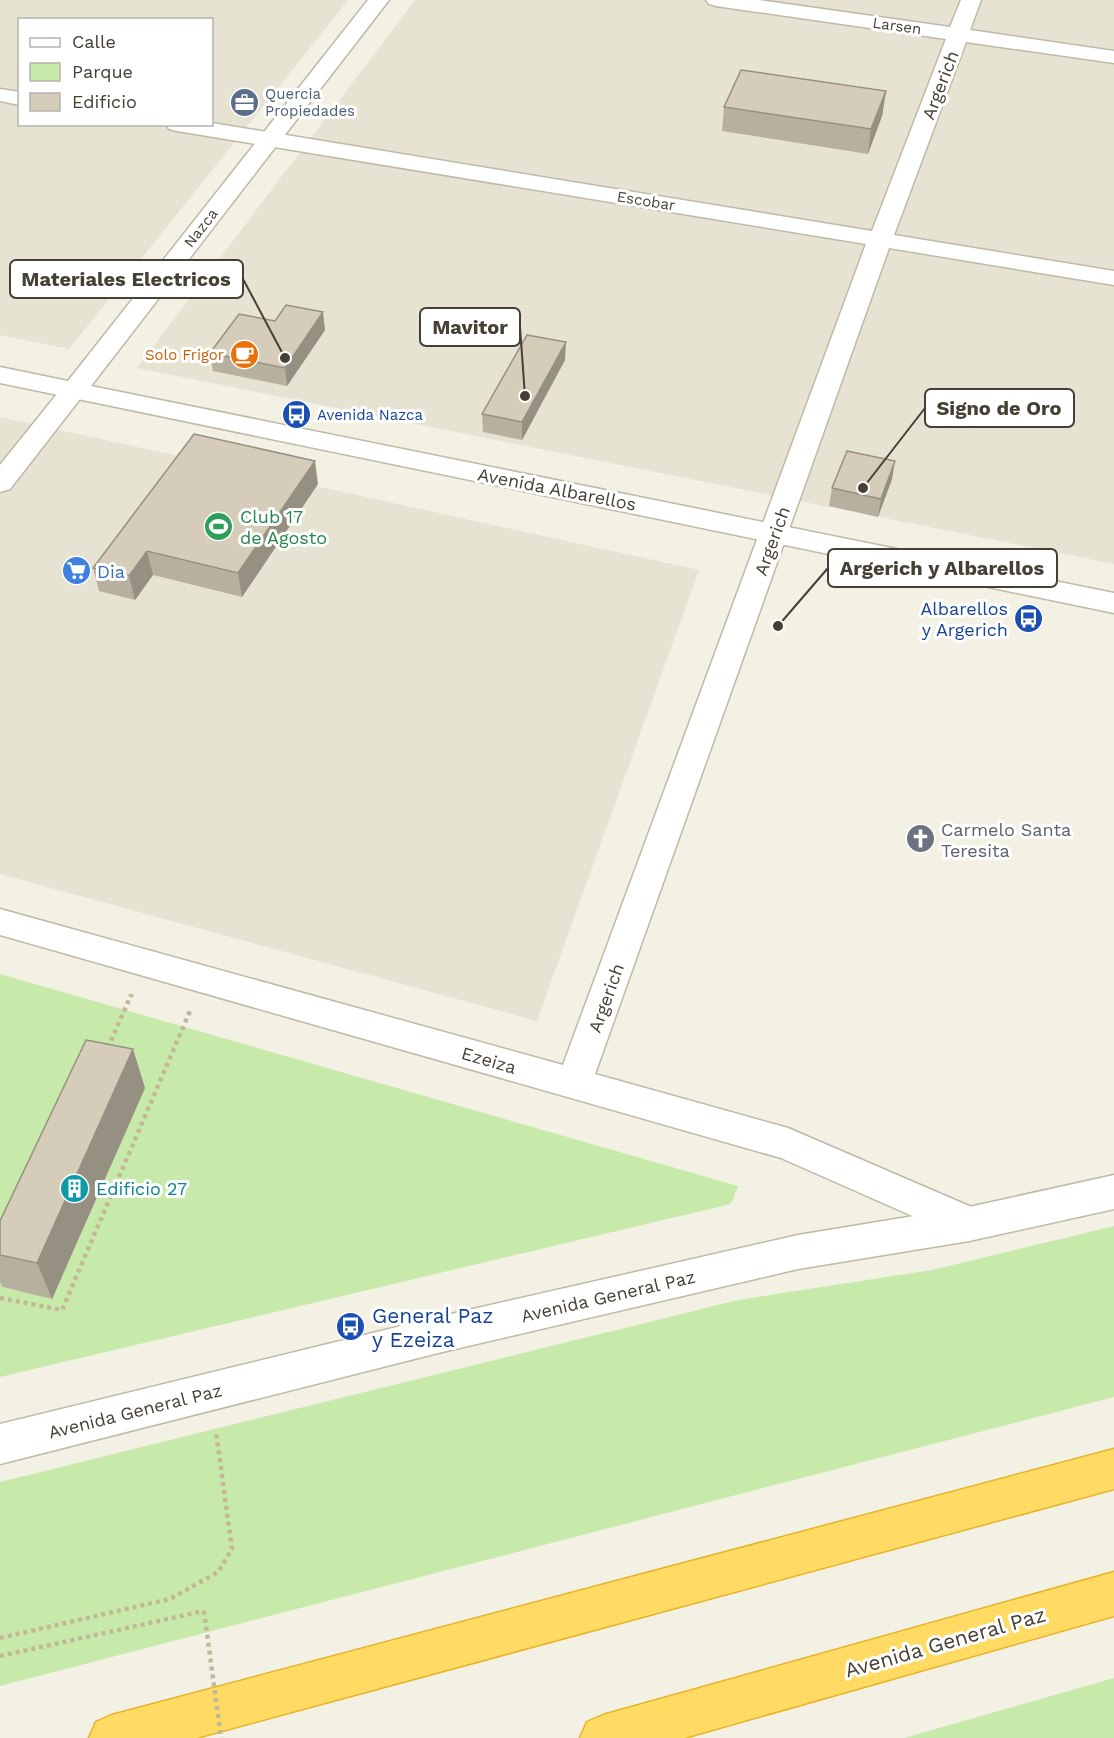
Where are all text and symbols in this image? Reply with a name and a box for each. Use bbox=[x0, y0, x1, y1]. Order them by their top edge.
street label: Larsen bbox=[871, 14, 923, 38]
legend bbox=[18, 18, 213, 126]
text: Calle bbox=[72, 31, 116, 52]
street label: Argerich bbox=[917, 48, 963, 122]
text: Parque bbox=[72, 61, 133, 82]
place label: Quercia Propiedades bbox=[265, 85, 355, 120]
office icon: Quercia Propiedades bbox=[228, 87, 260, 119]
text: Edificio bbox=[72, 91, 137, 112]
street label: Escobar bbox=[616, 188, 676, 214]
street label: Nazca bbox=[180, 205, 222, 251]
callout: Materiales Electricos bbox=[10, 260, 243, 298]
text: Materiales Electricos bbox=[21, 267, 231, 291]
callout: Mavitor bbox=[420, 308, 520, 346]
text: Mavitor bbox=[432, 315, 508, 339]
cafe icon: Solo Frigor bbox=[229, 339, 261, 371]
place label: Solo Frigor bbox=[145, 346, 224, 364]
callout: Signo de Oro bbox=[925, 389, 1074, 427]
text: Signo de Oro bbox=[937, 396, 1061, 420]
bus stop icon: Avenida Nazca bbox=[280, 399, 312, 431]
place label: Avenida Nazca bbox=[317, 406, 424, 424]
street label: Avenida Albarellos bbox=[476, 463, 638, 515]
street label: Argerich bbox=[750, 504, 794, 578]
place label: Club 17 de Agosto bbox=[240, 506, 327, 548]
sports icon: Club 17 de Agosto bbox=[203, 510, 235, 542]
callout: Argerich y Albarellos bbox=[828, 549, 1057, 587]
supermarket icon: Dia bbox=[60, 555, 92, 587]
text: Argerich y Albarellos bbox=[840, 556, 1045, 580]
place label: Dia bbox=[97, 561, 125, 582]
place label: Albarellos y Argerich bbox=[920, 598, 1008, 640]
bus stop icon: Albarellos y Argerich bbox=[1013, 602, 1045, 634]
place label: Carmelo Santa Teresita bbox=[941, 819, 1071, 861]
church icon: Carmelo Santa Teresita bbox=[904, 823, 936, 855]
street label: Argerich bbox=[584, 961, 628, 1035]
street label: Ezeiza bbox=[459, 1042, 519, 1078]
building icon: Edificio 27 bbox=[59, 1172, 91, 1204]
place label: Edificio 27 bbox=[96, 1178, 187, 1199]
street label: Avenida General Paz bbox=[519, 1266, 697, 1326]
place label: General Paz y Ezeiza bbox=[372, 1303, 493, 1352]
bus stop icon: General Paz y Ezeiza bbox=[335, 1311, 367, 1343]
street label: Avenida General Paz bbox=[46, 1379, 224, 1443]
street label: Avenida General Paz bbox=[842, 1601, 1048, 1683]

